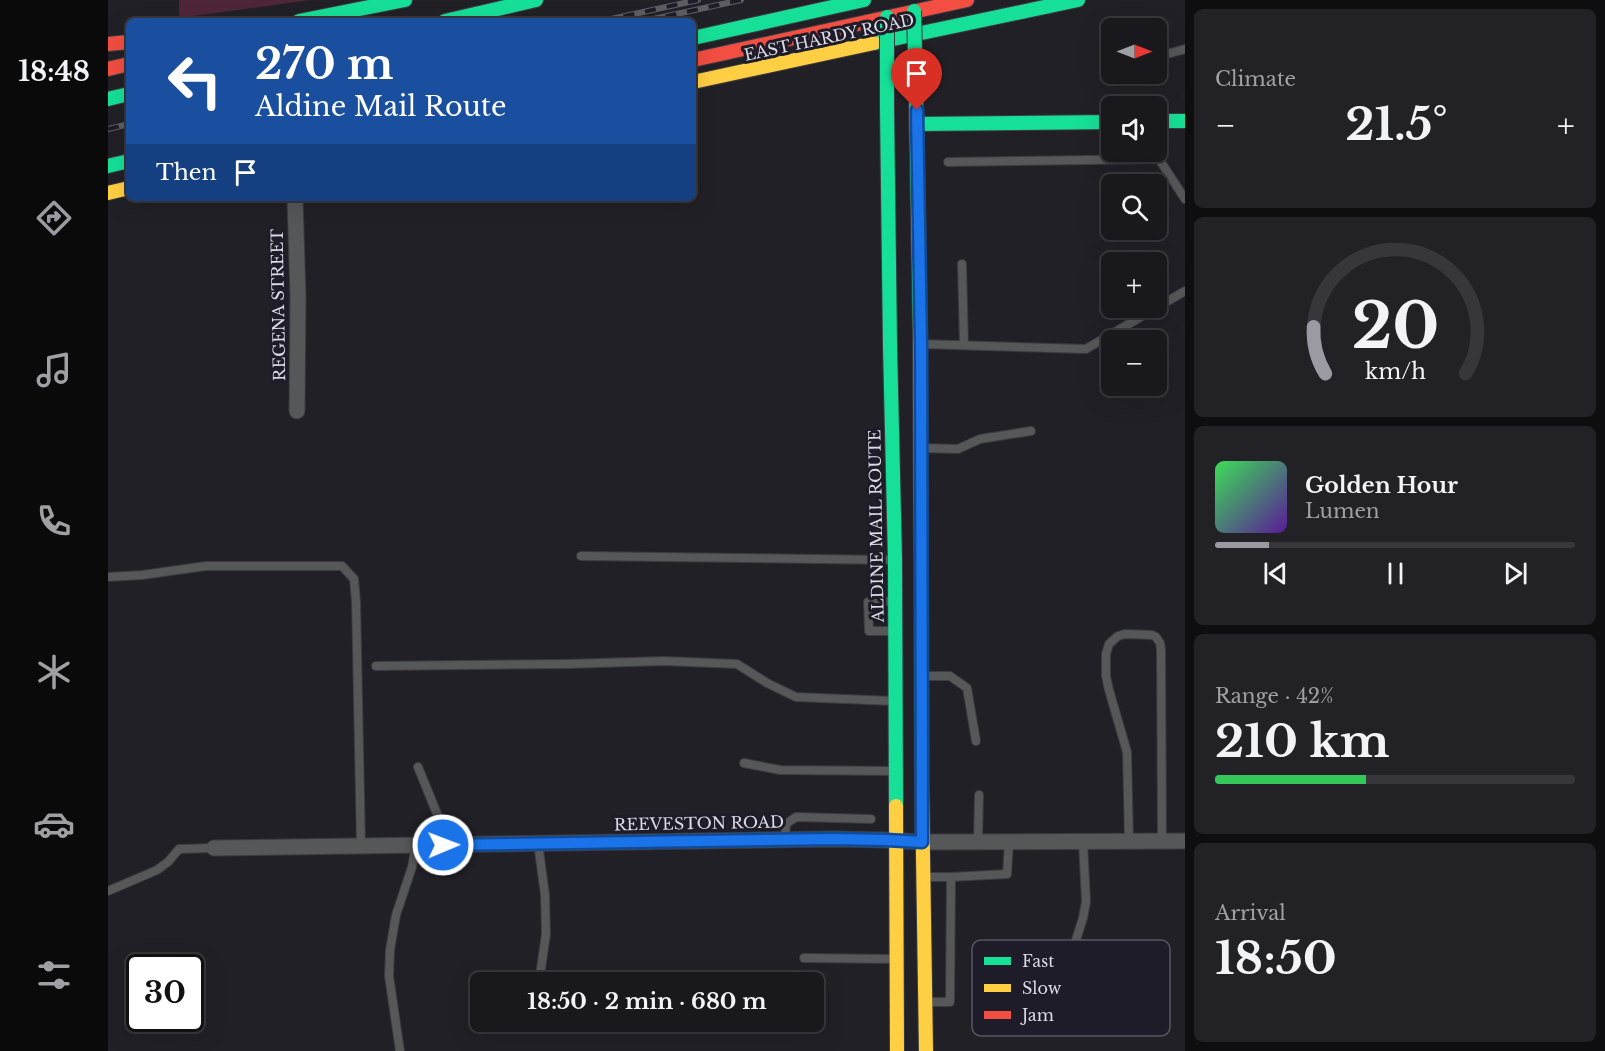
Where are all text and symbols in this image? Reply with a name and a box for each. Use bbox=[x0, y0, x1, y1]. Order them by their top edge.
street label: EAST HARDY ROAD bbox=[742, 9, 916, 65]
north arrow bbox=[1101, 18, 1167, 84]
map controls bbox=[1101, 18, 1167, 396]
text: 270 m bbox=[255, 38, 393, 90]
icon: left bbox=[156, 42, 234, 120]
pin bbox=[891, 48, 942, 110]
text: 18:48 bbox=[18, 55, 90, 88]
icon: arrive bbox=[900, 57, 933, 90]
text: Climate bbox=[1215, 67, 1296, 91]
text: Aldine Mail Route bbox=[255, 90, 506, 123]
button: sound bbox=[1101, 96, 1167, 162]
text: 21.5° bbox=[1345, 96, 1448, 152]
text: − bbox=[1215, 105, 1236, 146]
text: + bbox=[1557, 105, 1575, 146]
icon: arrive bbox=[229, 156, 262, 189]
text: Then bbox=[156, 159, 217, 186]
button: search bbox=[1101, 174, 1167, 240]
icon: directions bbox=[33, 197, 75, 239]
street label: REGENA STREET bbox=[267, 229, 289, 381]
button: + bbox=[1101, 252, 1167, 318]
text: 20 bbox=[1351, 287, 1439, 365]
button: − bbox=[1101, 330, 1167, 396]
icon: music bbox=[33, 349, 75, 391]
text: km/h bbox=[1365, 359, 1426, 386]
street label: ALDINE MAIL ROUTE bbox=[864, 429, 888, 624]
text: Golden Hour bbox=[1305, 472, 1458, 499]
text: Lumen bbox=[1305, 499, 1380, 523]
icon: phone bbox=[33, 500, 75, 542]
icon: previous bbox=[1259, 557, 1292, 590]
icon: pause bbox=[1379, 557, 1412, 590]
icon: next bbox=[1499, 557, 1532, 590]
icon: climate bbox=[33, 651, 75, 693]
text: Range · 42% bbox=[1215, 684, 1334, 708]
text: 210 km bbox=[1215, 713, 1390, 769]
icon: car bbox=[33, 803, 75, 845]
street label: REEVESTON ROAD bbox=[614, 812, 784, 834]
position arrow bbox=[411, 813, 475, 877]
text: Arrival bbox=[1215, 901, 1286, 925]
text: 18:50 bbox=[1215, 930, 1337, 986]
legend bbox=[972, 940, 1170, 1036]
text: Fast bbox=[1022, 951, 1054, 971]
icon: filters bbox=[33, 954, 75, 996]
speed limit sign: 30 bbox=[126, 954, 204, 1032]
text: Slow bbox=[1022, 978, 1062, 998]
text: 18:50 · 2 min · 680 m bbox=[527, 988, 767, 1015]
text: Jam bbox=[1020, 1005, 1054, 1025]

